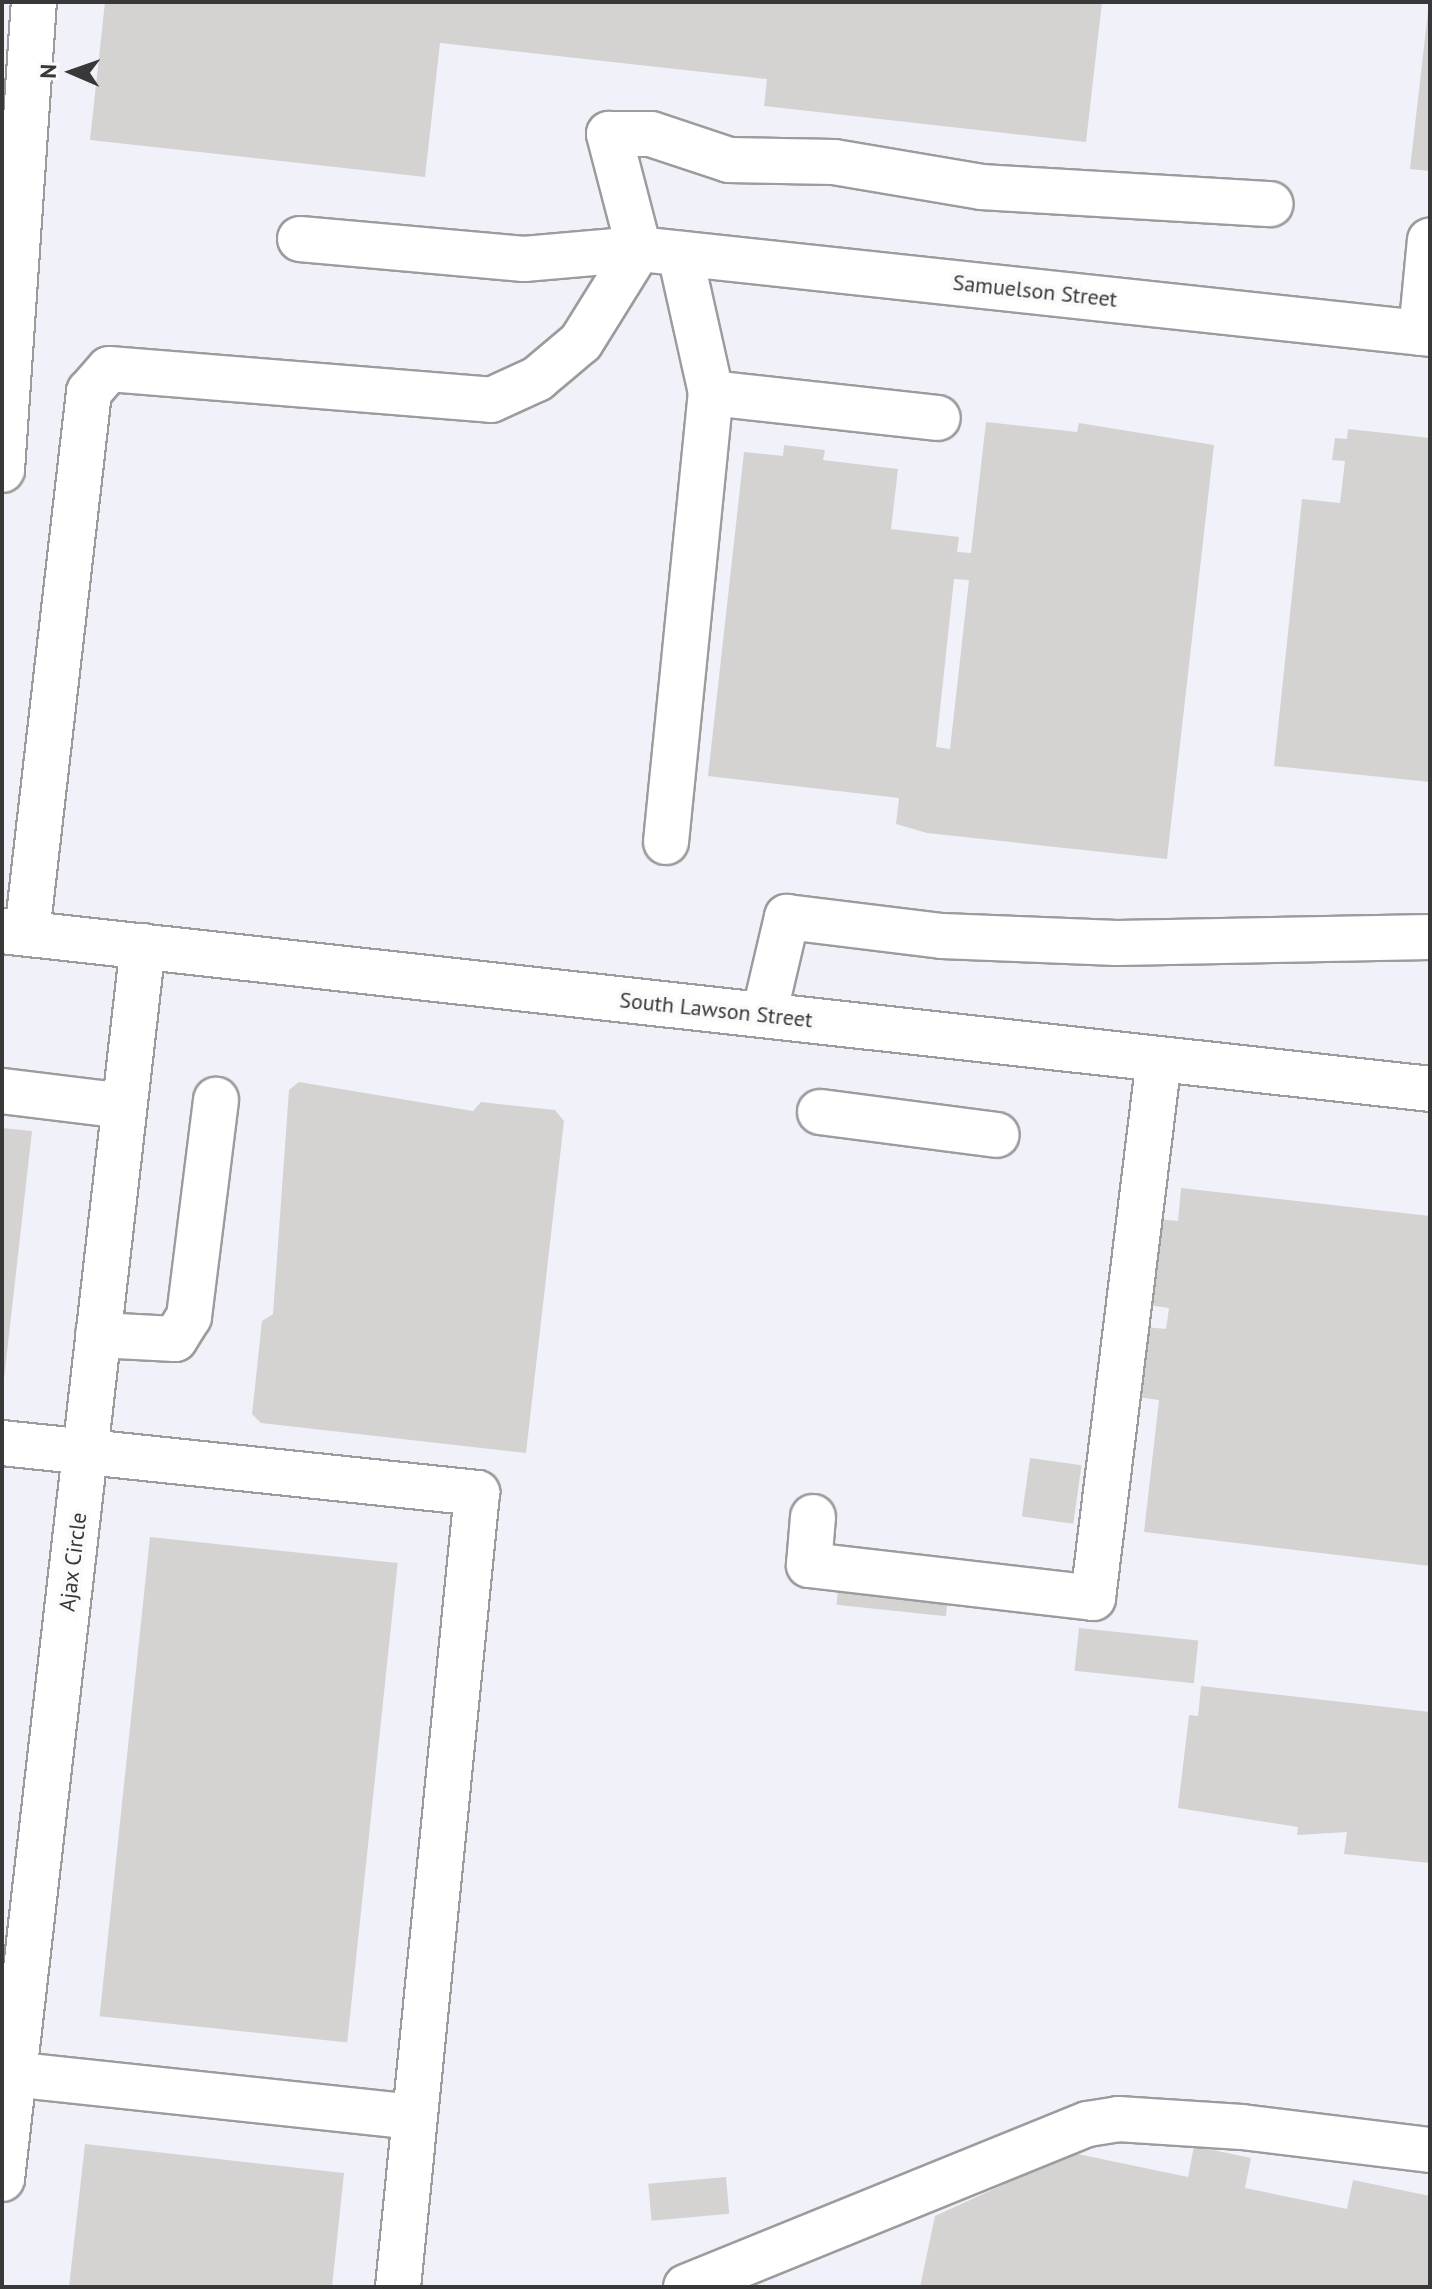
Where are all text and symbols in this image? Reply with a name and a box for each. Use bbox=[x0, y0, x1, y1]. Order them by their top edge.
north arrow bbox=[32, 32, 112, 112]
text: N bbox=[34, 63, 62, 79]
street label: Samuelson Street bbox=[952, 269, 1118, 313]
street label: South Lawson Street bbox=[618, 987, 814, 1033]
street label: Ajax Circle bbox=[54, 1511, 92, 1613]

